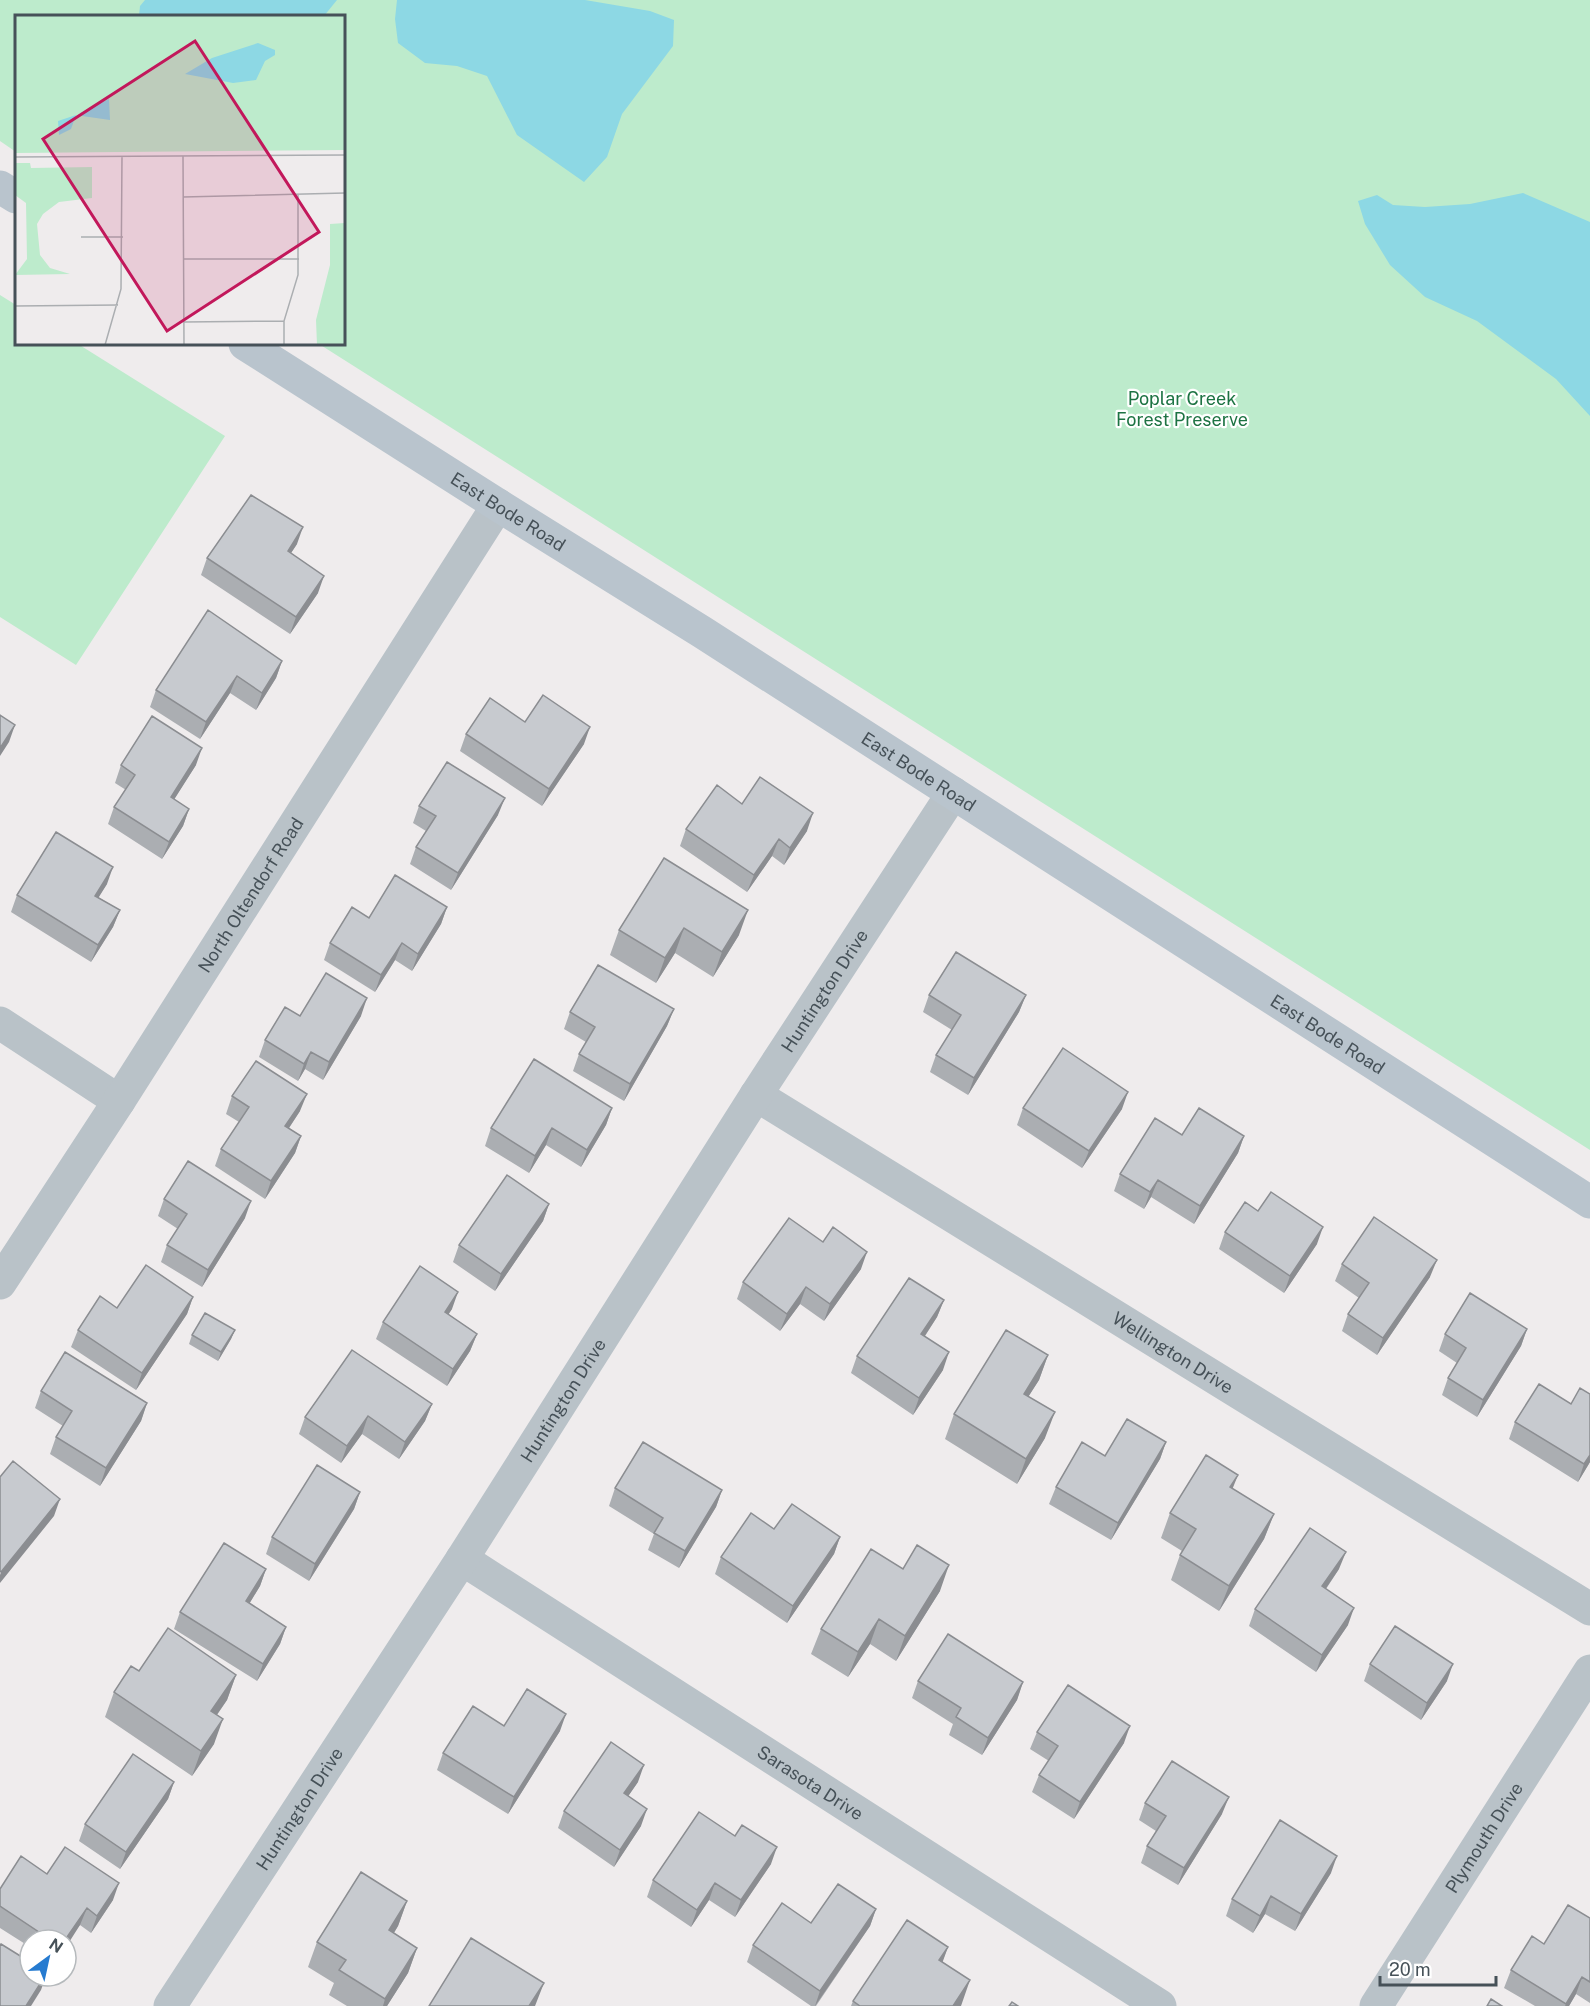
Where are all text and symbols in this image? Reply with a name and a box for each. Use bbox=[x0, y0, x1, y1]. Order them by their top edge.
inset map bbox=[15, 15, 345, 345]
park label: Poplar Creek Forest Preserve bbox=[1116, 388, 1248, 430]
street label: East Bode Road bbox=[447, 467, 570, 555]
street label: East Bode Road bbox=[858, 727, 980, 816]
street label: North Oltendorf Road bbox=[193, 813, 307, 976]
street label: Huntington Drive bbox=[776, 925, 872, 1056]
street label: East Bode Road bbox=[1267, 989, 1389, 1078]
street label: Wellington Drive bbox=[1109, 1307, 1237, 1397]
street label: Huntington Drive bbox=[516, 1334, 610, 1466]
street label: Sarasota Drive bbox=[754, 1741, 868, 1824]
street label: Huntington Drive bbox=[251, 1743, 347, 1874]
street label: Plymouth Drive bbox=[1441, 1778, 1527, 1897]
north arrow bbox=[18, 1928, 78, 1988]
text: N bbox=[45, 1934, 66, 1957]
scale bar bbox=[1380, 1949, 1496, 1987]
text: 20 m bbox=[1389, 1959, 1431, 1980]

